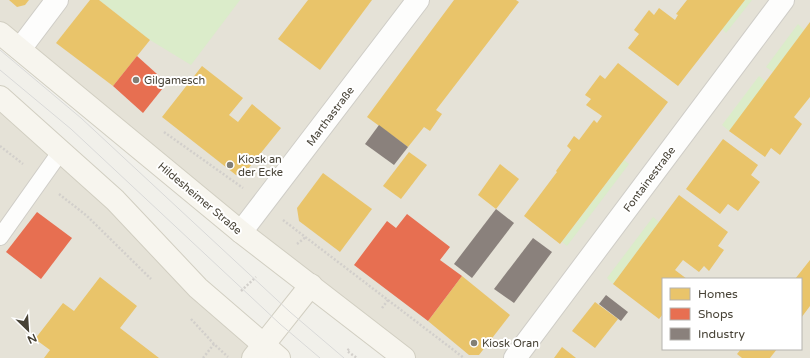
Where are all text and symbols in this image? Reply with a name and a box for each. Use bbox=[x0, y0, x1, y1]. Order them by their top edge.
place label: Gilgamesch bbox=[144, 74, 205, 87]
marker: Gilgamesch bbox=[131, 75, 141, 85]
street label: Marthastraße bbox=[304, 84, 357, 149]
street label: Fontainestraße bbox=[621, 144, 678, 214]
place label: Kiosk an der Ecke bbox=[238, 153, 283, 179]
street label: Hildesheimer Straße bbox=[155, 160, 244, 237]
marker: Kiosk an der Ecke bbox=[225, 160, 235, 170]
legend bbox=[662, 278, 802, 350]
text: Homes bbox=[698, 287, 738, 301]
text: Shops bbox=[698, 307, 733, 321]
north arrow bbox=[8, 310, 48, 350]
text: Industry bbox=[698, 327, 745, 341]
text: N bbox=[25, 331, 39, 346]
place label: Kiosk Oran bbox=[482, 337, 539, 350]
marker: Kiosk Oran bbox=[469, 338, 479, 348]

